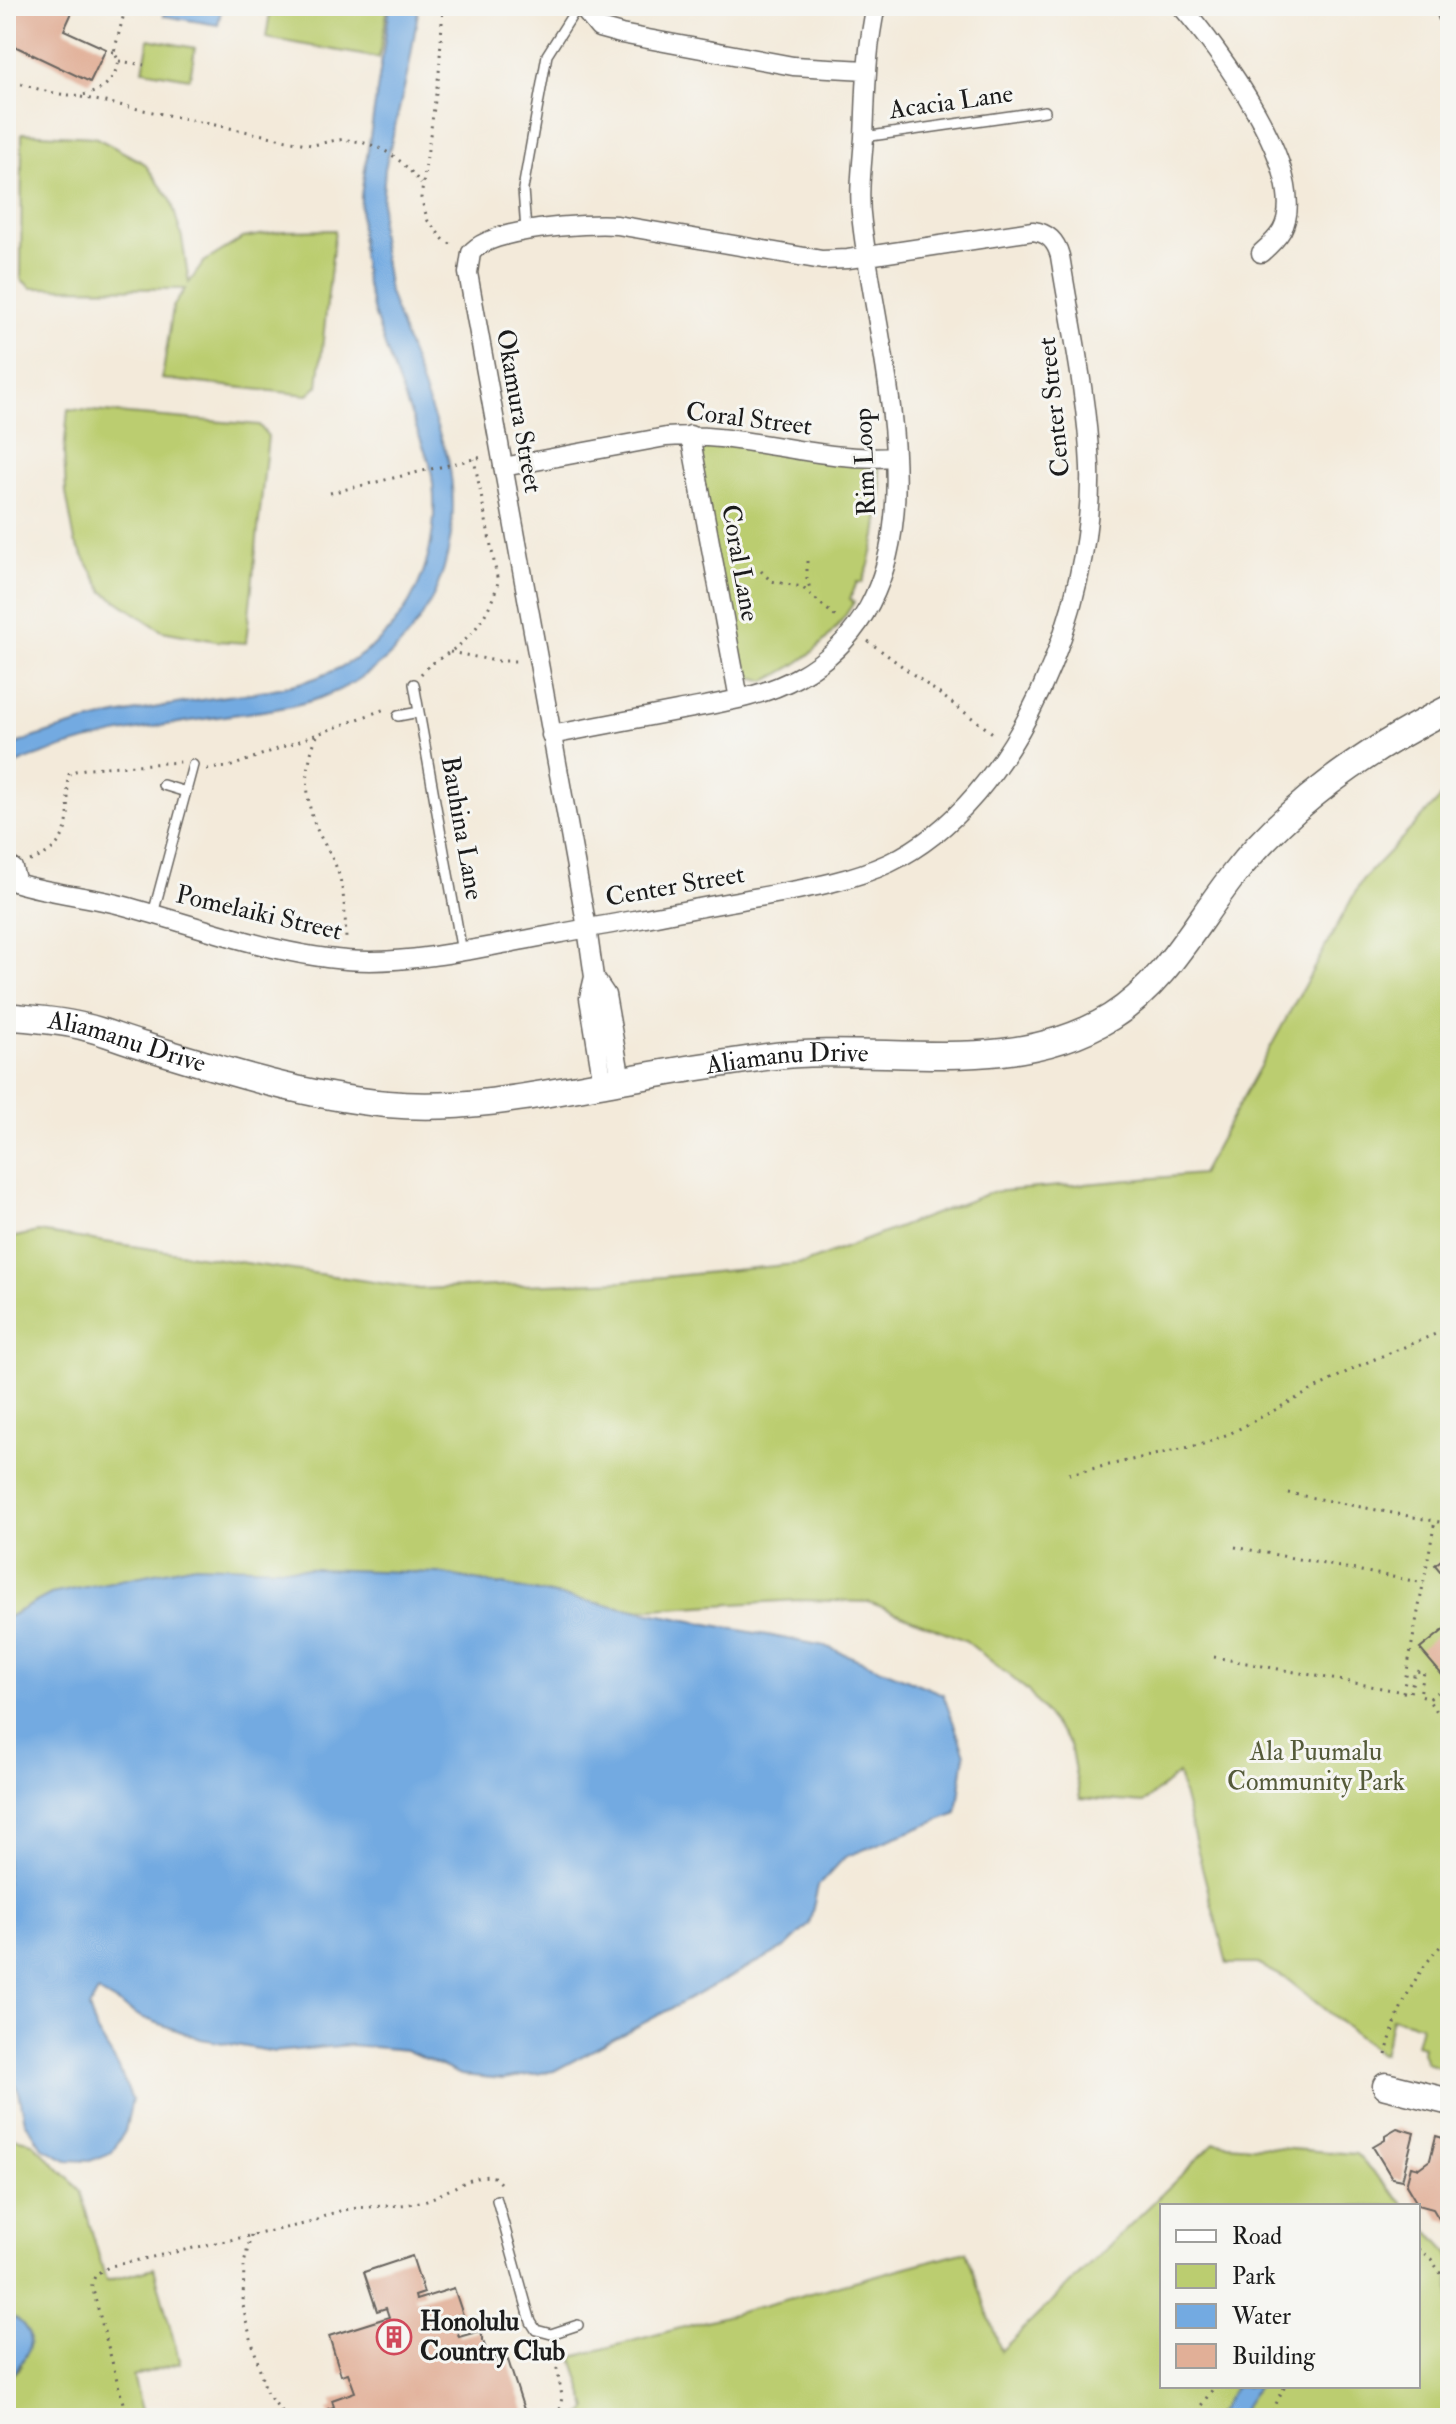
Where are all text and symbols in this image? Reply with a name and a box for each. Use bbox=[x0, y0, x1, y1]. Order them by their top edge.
street label: Acacia Lane bbox=[886, 77, 1015, 127]
street label: Okamura Street bbox=[489, 327, 549, 495]
street label: Center Street bbox=[1031, 336, 1077, 478]
street label: Coral Street bbox=[684, 395, 814, 443]
street label: Rim Loop bbox=[847, 407, 884, 517]
street label: Coral Lane bbox=[714, 502, 766, 624]
street label: Bauhina Lane bbox=[434, 754, 490, 902]
street label: Center Street bbox=[603, 858, 747, 914]
street label: Pomelaiki Street bbox=[173, 878, 345, 948]
street label: Aliamanu Drive bbox=[45, 1004, 210, 1080]
street label: Aliamanu Drive bbox=[703, 1037, 869, 1082]
park label: Ala Puumalu Community Park bbox=[1227, 1736, 1406, 1798]
legend bbox=[1160, 2204, 1420, 2388]
text: Road bbox=[1232, 2221, 1282, 2252]
text: Park bbox=[1232, 2261, 1276, 2292]
text: Water bbox=[1231, 2301, 1291, 2332]
place label: Honolulu Country Club bbox=[420, 2306, 565, 2369]
building icon: Honolulu Country Club bbox=[375, 2318, 413, 2356]
text: Building bbox=[1232, 2341, 1316, 2372]

